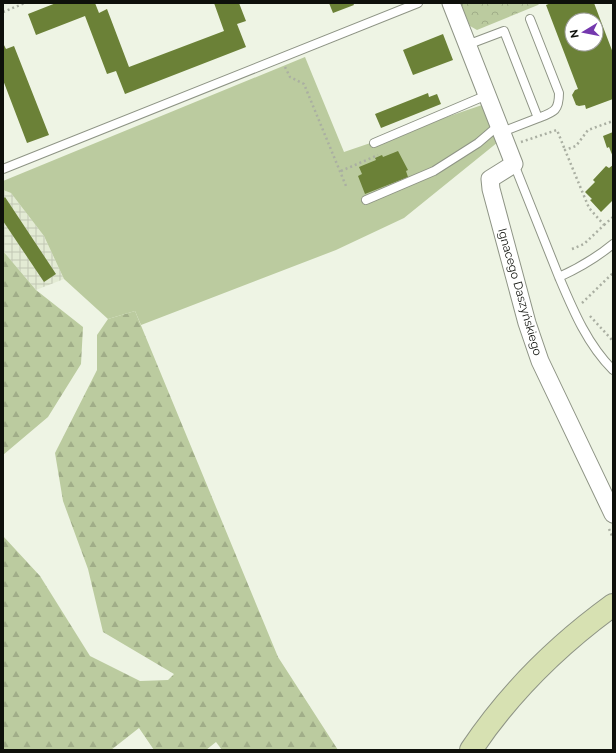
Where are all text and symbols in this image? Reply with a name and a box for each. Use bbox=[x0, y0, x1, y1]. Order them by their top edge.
north arrow bbox=[564, 12, 604, 52]
text: N bbox=[568, 28, 582, 39]
street label: Ignacego Daszyńskiego bbox=[495, 227, 545, 357]

